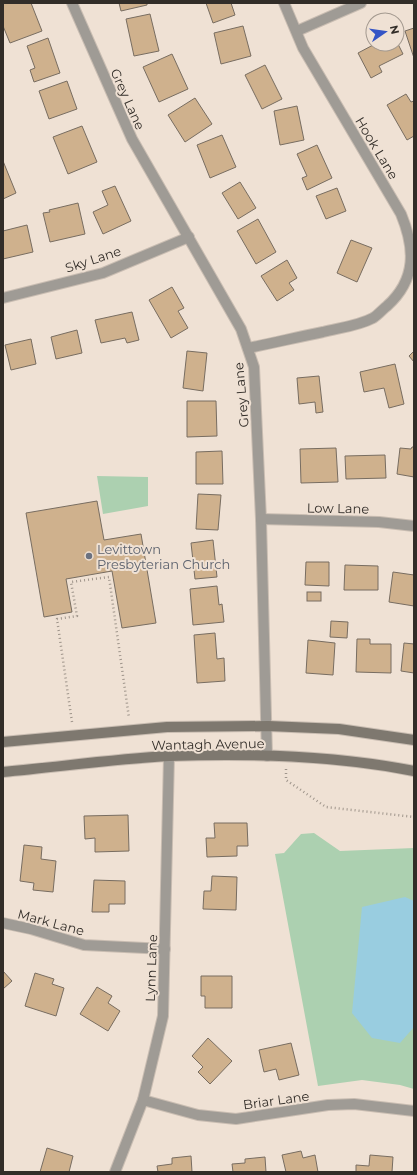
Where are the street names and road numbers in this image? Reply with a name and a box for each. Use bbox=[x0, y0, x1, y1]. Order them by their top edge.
street label: Grey Lane bbox=[107, 66, 149, 132]
street label: Hook Lane bbox=[352, 114, 402, 182]
street label: Sky Lane bbox=[63, 242, 123, 276]
street label: Grey Lane bbox=[230, 362, 252, 428]
street label: Low Lane bbox=[307, 499, 369, 517]
street label: Wantagh Avenue bbox=[151, 735, 265, 753]
street label: Mark Lane bbox=[16, 905, 86, 939]
street label: Lynn Lane bbox=[142, 934, 160, 1002]
street label: Briar Lane bbox=[242, 1087, 310, 1113]

